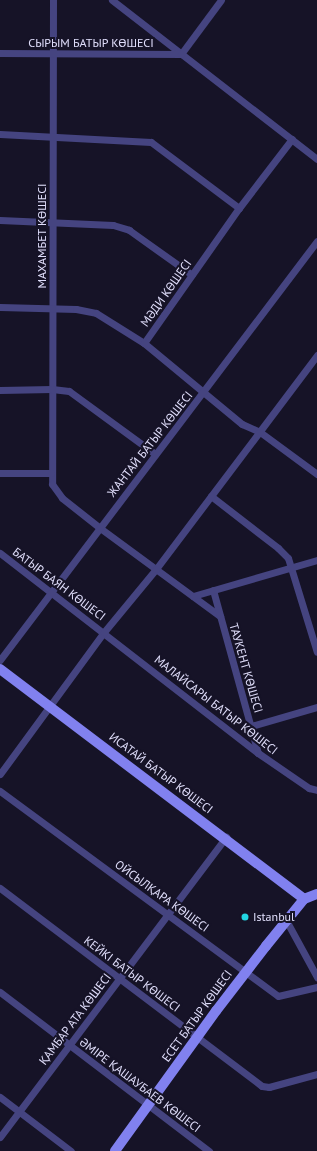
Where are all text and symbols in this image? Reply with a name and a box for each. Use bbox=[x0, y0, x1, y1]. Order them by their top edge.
street label: СЫРЫМ БАТЫР КӨШЕСІ bbox=[28, 36, 154, 50]
street label: МАХАМБЕТ КӨШЕСІ bbox=[35, 183, 49, 289]
street label: МӘДИ КӨШЕСІ bbox=[138, 257, 194, 329]
street label: ЖАНТАЙ БАТЫР КӨШЕСІ bbox=[104, 388, 196, 500]
street label: БАТЫР БАЯН КӨШЕСІ bbox=[10, 544, 108, 624]
street label: ТАУКЕНТ КӨШЕСІ bbox=[226, 621, 266, 715]
street label: МАЛАЙСАРЫ БАТЫР КӨШЕСІ bbox=[151, 652, 281, 758]
street label: ИСАТАЙ БАТЫР КӨШЕСІ bbox=[106, 729, 216, 817]
street label: ОЙСЫЛҚАРА КӨШЕСІ bbox=[112, 857, 212, 935]
place label: Istanbul bbox=[253, 910, 295, 924]
marker: Istanbul bbox=[240, 912, 250, 922]
street label: КЕЙКІ БАТЫР КӨШЕСІ bbox=[81, 933, 183, 1015]
street label: ЕСЕТ БАТЫР КӨШЕСІ bbox=[159, 967, 235, 1065]
street label: ҚАМБАР АТА КӨШЕСІ bbox=[35, 970, 115, 1068]
street label: ӘМІРЕ ҚАШАУБАЕВ КӨШЕСІ bbox=[77, 1035, 203, 1135]

